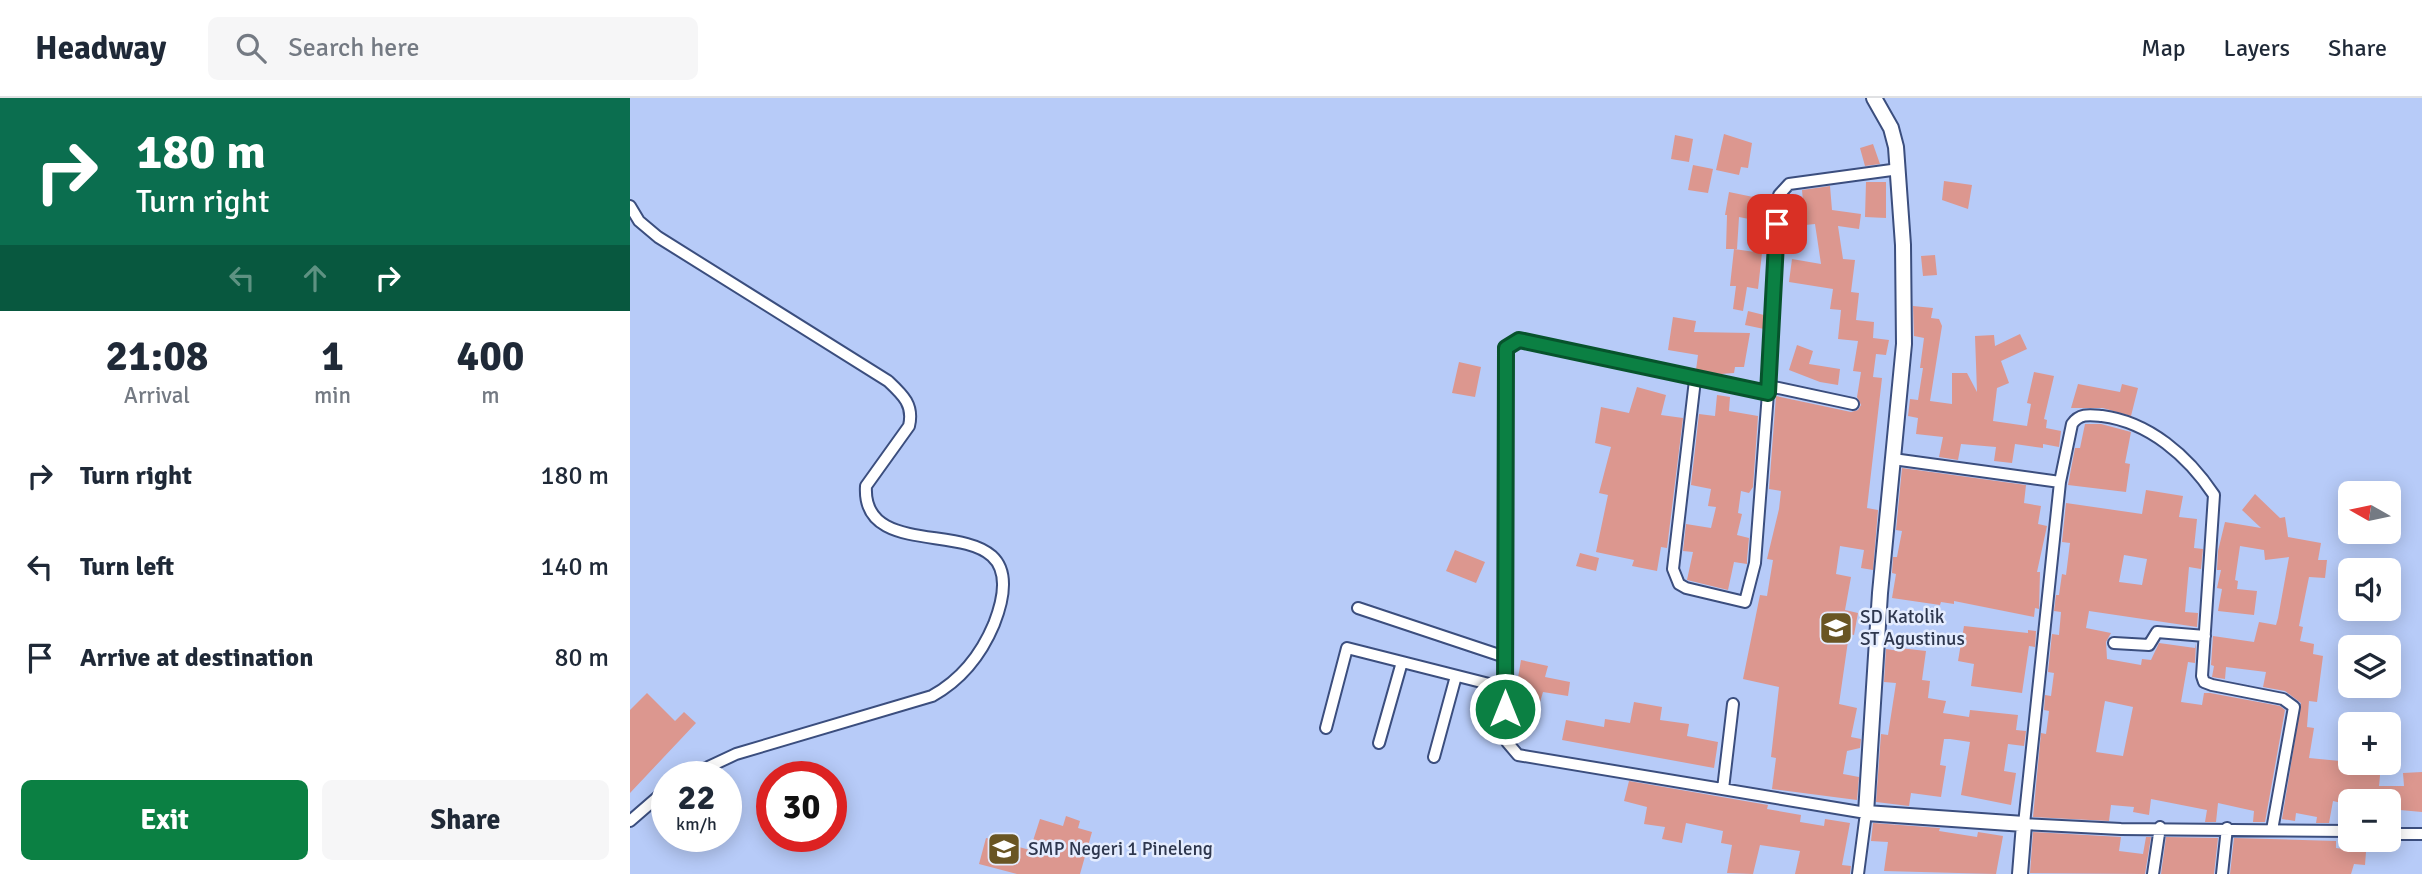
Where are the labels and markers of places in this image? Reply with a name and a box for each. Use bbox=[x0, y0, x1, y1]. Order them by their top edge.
pin bbox=[1747, 194, 1807, 254]
place label: SD Katolik ST Agustinus bbox=[1860, 605, 1965, 651]
school or university icon: SD Katolik ST Agustinus bbox=[1817, 609, 1855, 647]
school or university icon: SMP Negeri 1 Pineleng bbox=[985, 830, 1023, 868]
place label: SMP Negeri 1 Pineleng bbox=[1028, 837, 1213, 861]

